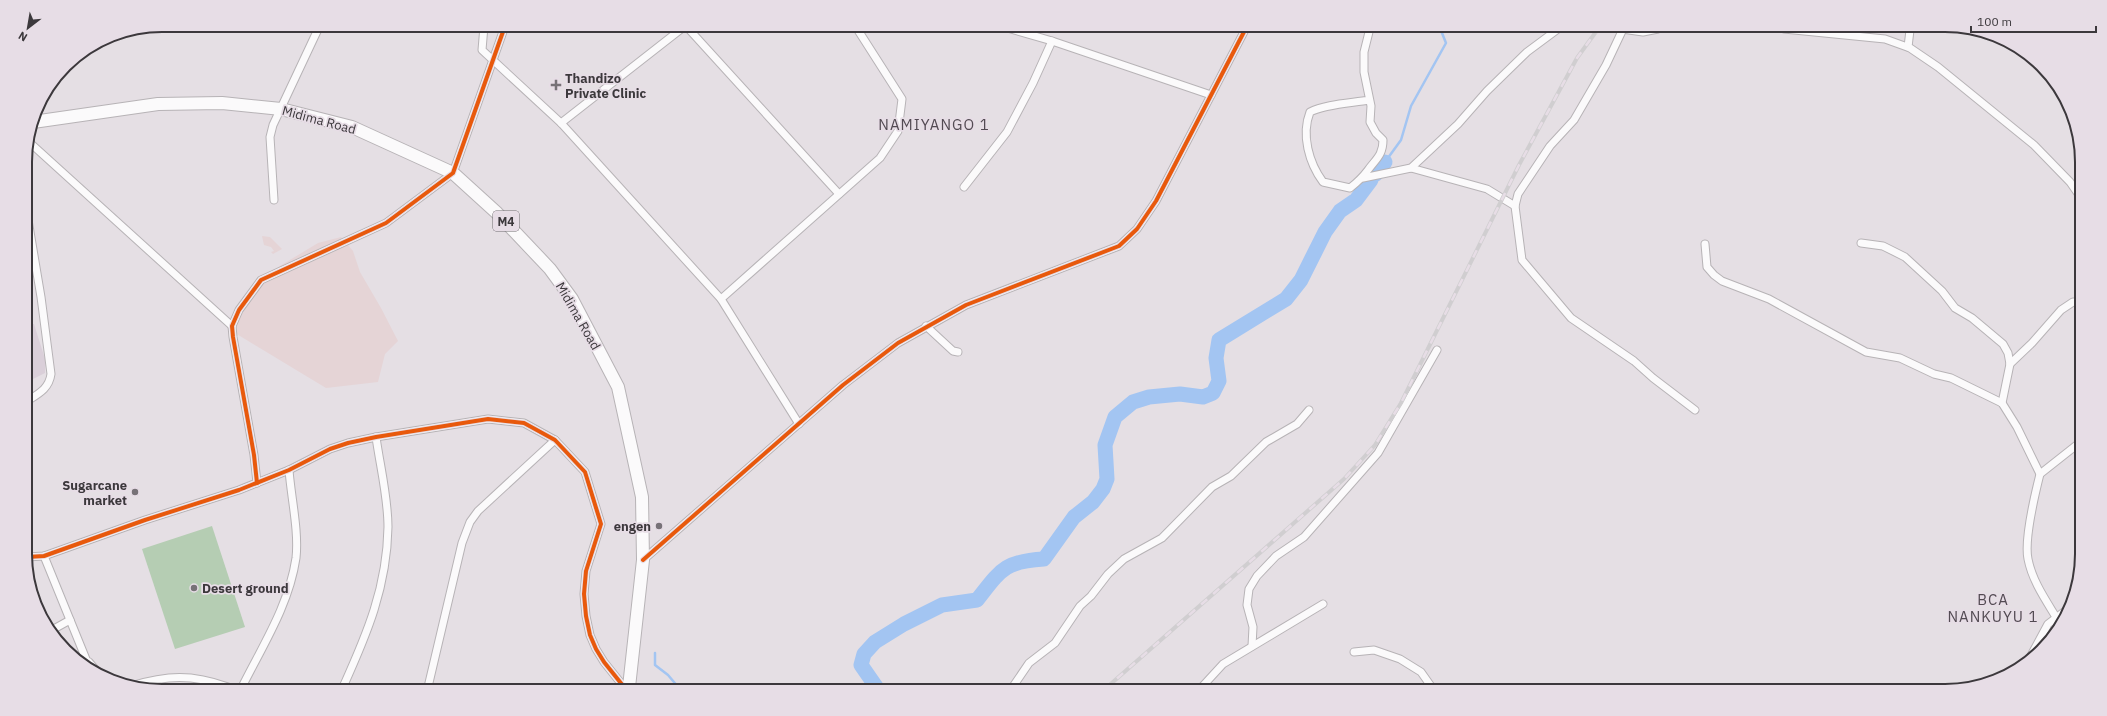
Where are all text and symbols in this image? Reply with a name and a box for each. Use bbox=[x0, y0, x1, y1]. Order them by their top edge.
north arrow bbox=[8, 8, 48, 48]
scale bar bbox=[1971, 8, 2096, 34]
text: 100 m bbox=[1977, 14, 2012, 29]
text: N bbox=[16, 29, 30, 45]
place label: Thandizo Private Clinic bbox=[565, 70, 646, 102]
marker: Thandizo Private Clinic bbox=[550, 79, 562, 91]
street label: Midima Road bbox=[280, 102, 358, 138]
district label: NAMIYANGO 1 bbox=[878, 115, 990, 134]
road number: M4 bbox=[493, 211, 519, 231]
street label: Midima Road bbox=[552, 279, 604, 353]
place label: Sugarcane market bbox=[62, 477, 127, 509]
marker: Sugarcane market bbox=[130, 487, 140, 497]
place label: engen bbox=[614, 518, 651, 535]
marker: engen bbox=[654, 521, 664, 531]
place label: Desert ground bbox=[202, 580, 289, 597]
marker: Desert ground bbox=[189, 583, 199, 593]
district label: BCA NANKUYU 1 bbox=[1947, 590, 2039, 626]

